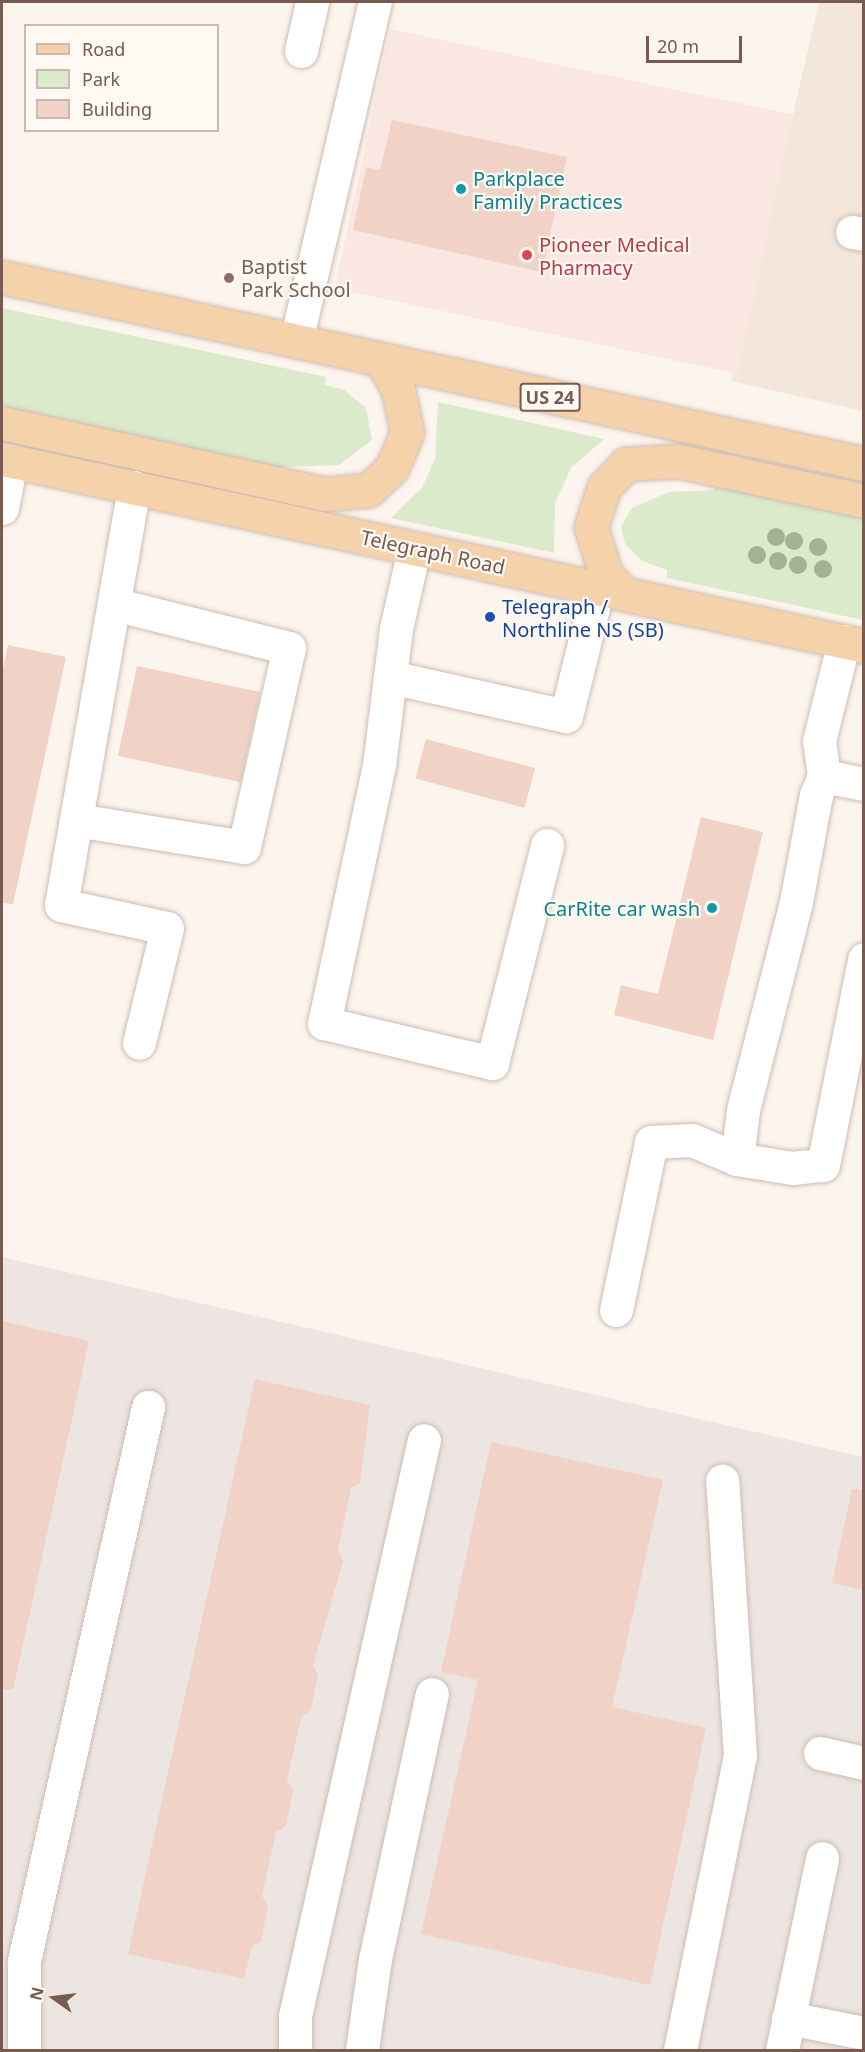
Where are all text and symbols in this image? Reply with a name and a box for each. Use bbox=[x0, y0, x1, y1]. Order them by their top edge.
legend bbox=[24, 24, 219, 132]
scale bar bbox=[649, 24, 745, 62]
text: 20 m bbox=[657, 34, 699, 58]
text: Road bbox=[82, 37, 125, 61]
text: Park bbox=[82, 67, 120, 91]
text: Building bbox=[82, 97, 152, 121]
place label: Parkplace Family Practices bbox=[473, 166, 623, 213]
marker: Parkplace Family Practices bbox=[454, 182, 468, 196]
place label: Pioneer Medical Pharmacy bbox=[539, 232, 690, 279]
marker: Pioneer Medical Pharmacy bbox=[520, 248, 534, 262]
place label: Baptist Park School bbox=[241, 254, 351, 301]
marker: Baptist Park School bbox=[222, 271, 236, 285]
road number: US 24 bbox=[518, 382, 582, 412]
street label: Telegraph Road bbox=[359, 525, 507, 579]
place label: Telegraph / Northline NS (SB) bbox=[502, 594, 664, 641]
marker: Telegraph / Northline NS (SB) bbox=[483, 610, 497, 624]
place label: CarRite car wash bbox=[543, 896, 700, 920]
marker: CarRite car wash bbox=[705, 901, 719, 915]
north arrow bbox=[24, 1968, 84, 2028]
text: N bbox=[24, 1985, 49, 2003]

